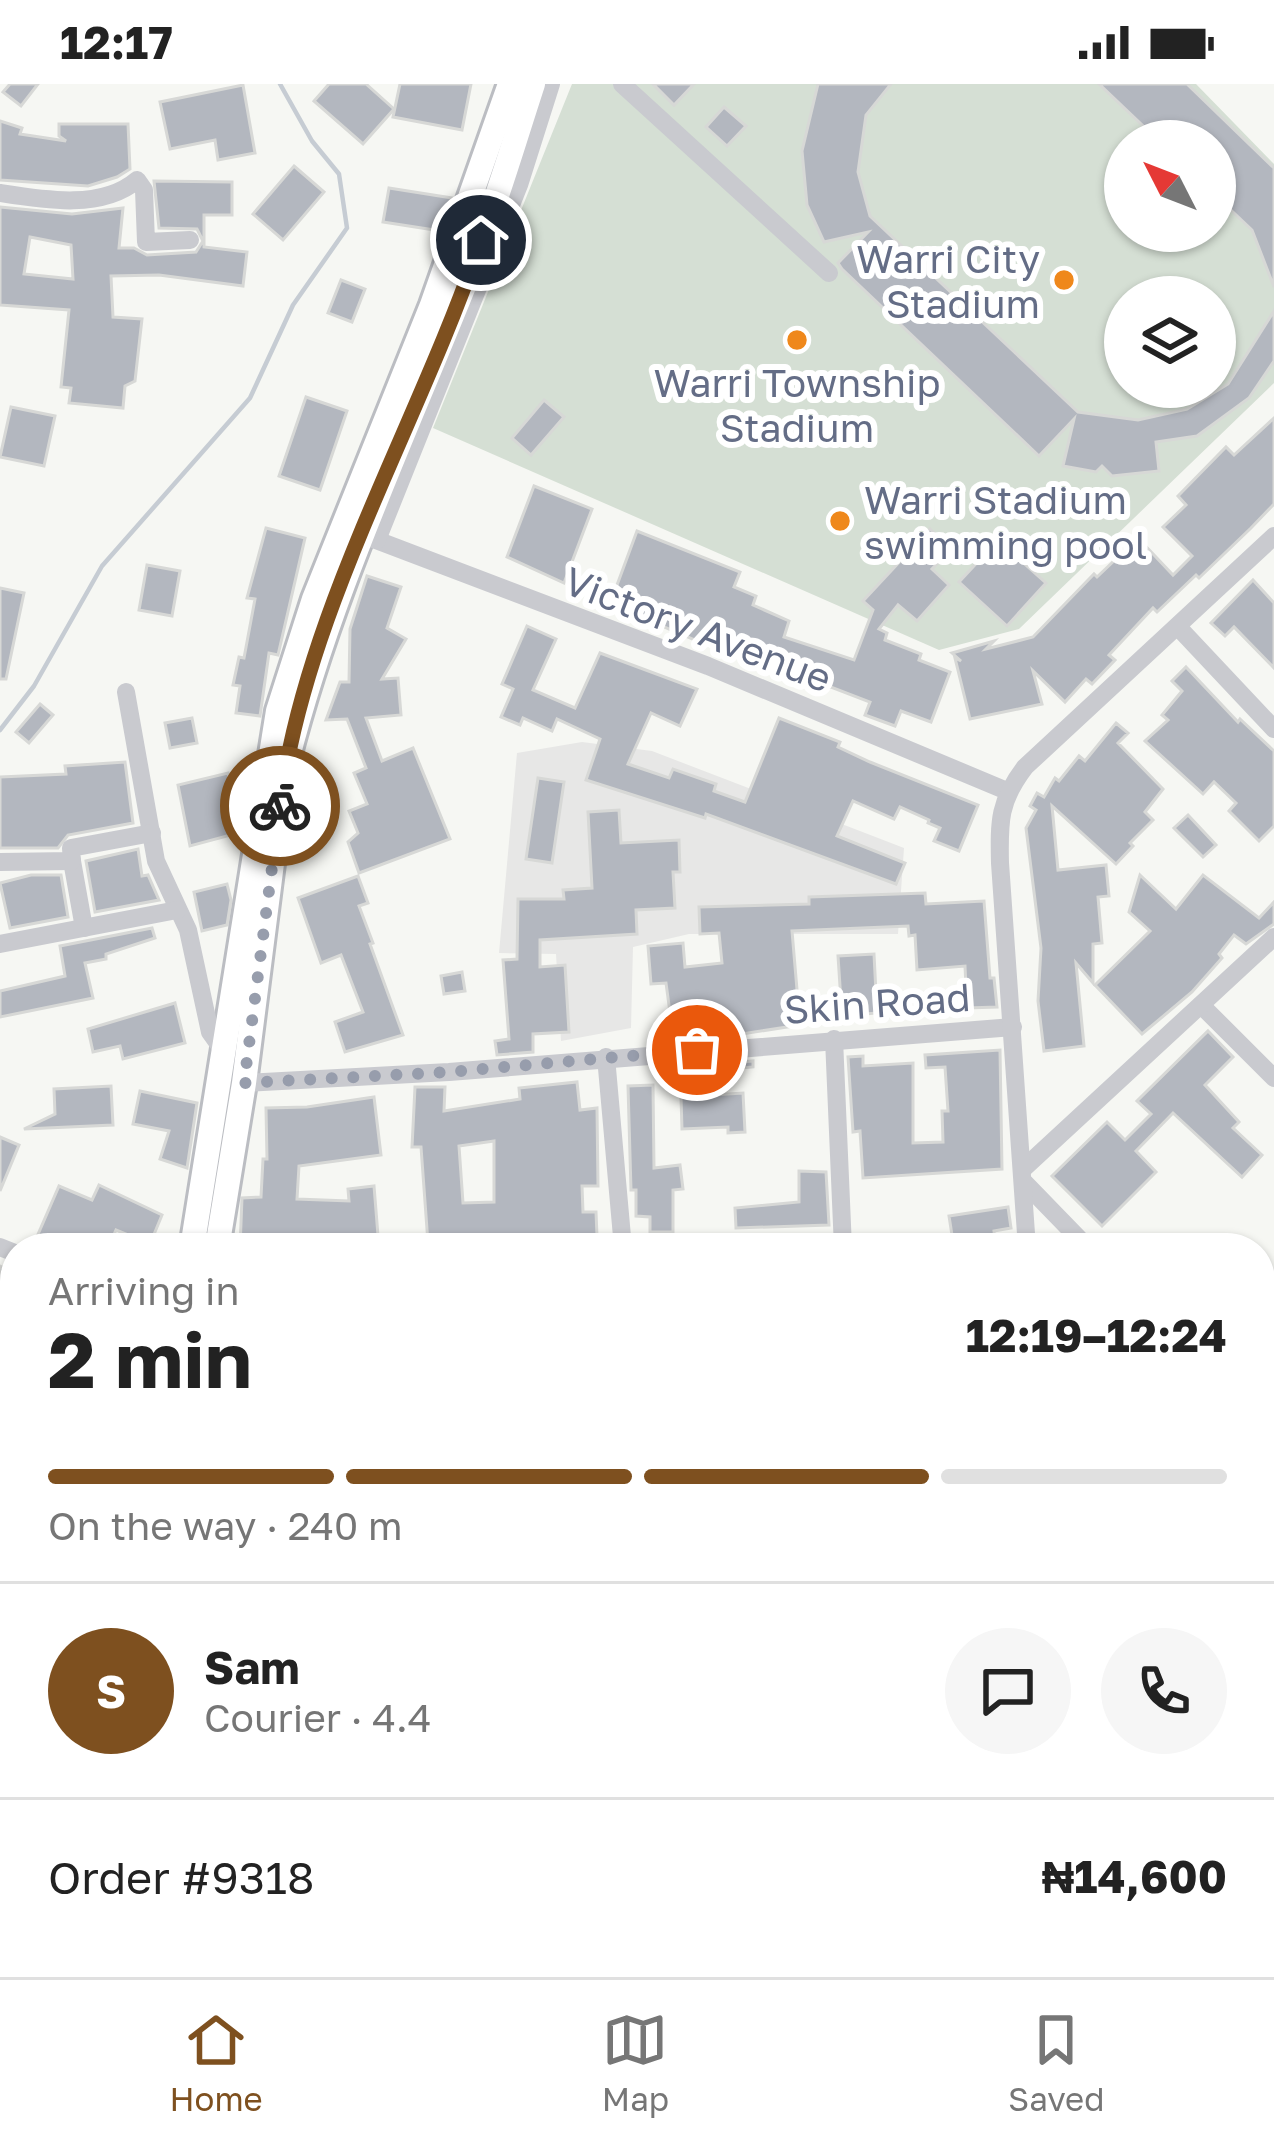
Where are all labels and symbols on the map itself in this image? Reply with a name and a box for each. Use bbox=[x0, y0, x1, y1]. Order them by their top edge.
north arrow bbox=[1104, 120, 1236, 252]
pin bbox=[430, 189, 532, 291]
place label: Warri City Stadium bbox=[856, 235, 1040, 327]
marker: Warri City Stadium bbox=[1051, 267, 1077, 293]
marker: Warri Township Stadium bbox=[784, 327, 810, 353]
place label: Warri Township Stadium bbox=[654, 359, 940, 451]
place label: Warri Stadium swimming pool bbox=[864, 476, 1147, 568]
marker: Warri Stadium swimming pool bbox=[827, 508, 853, 534]
street label: Victory Avenue bbox=[558, 556, 838, 702]
courier bbox=[220, 746, 340, 866]
street label: Skin Road bbox=[782, 973, 972, 1033]
pin bbox=[646, 999, 748, 1101]

